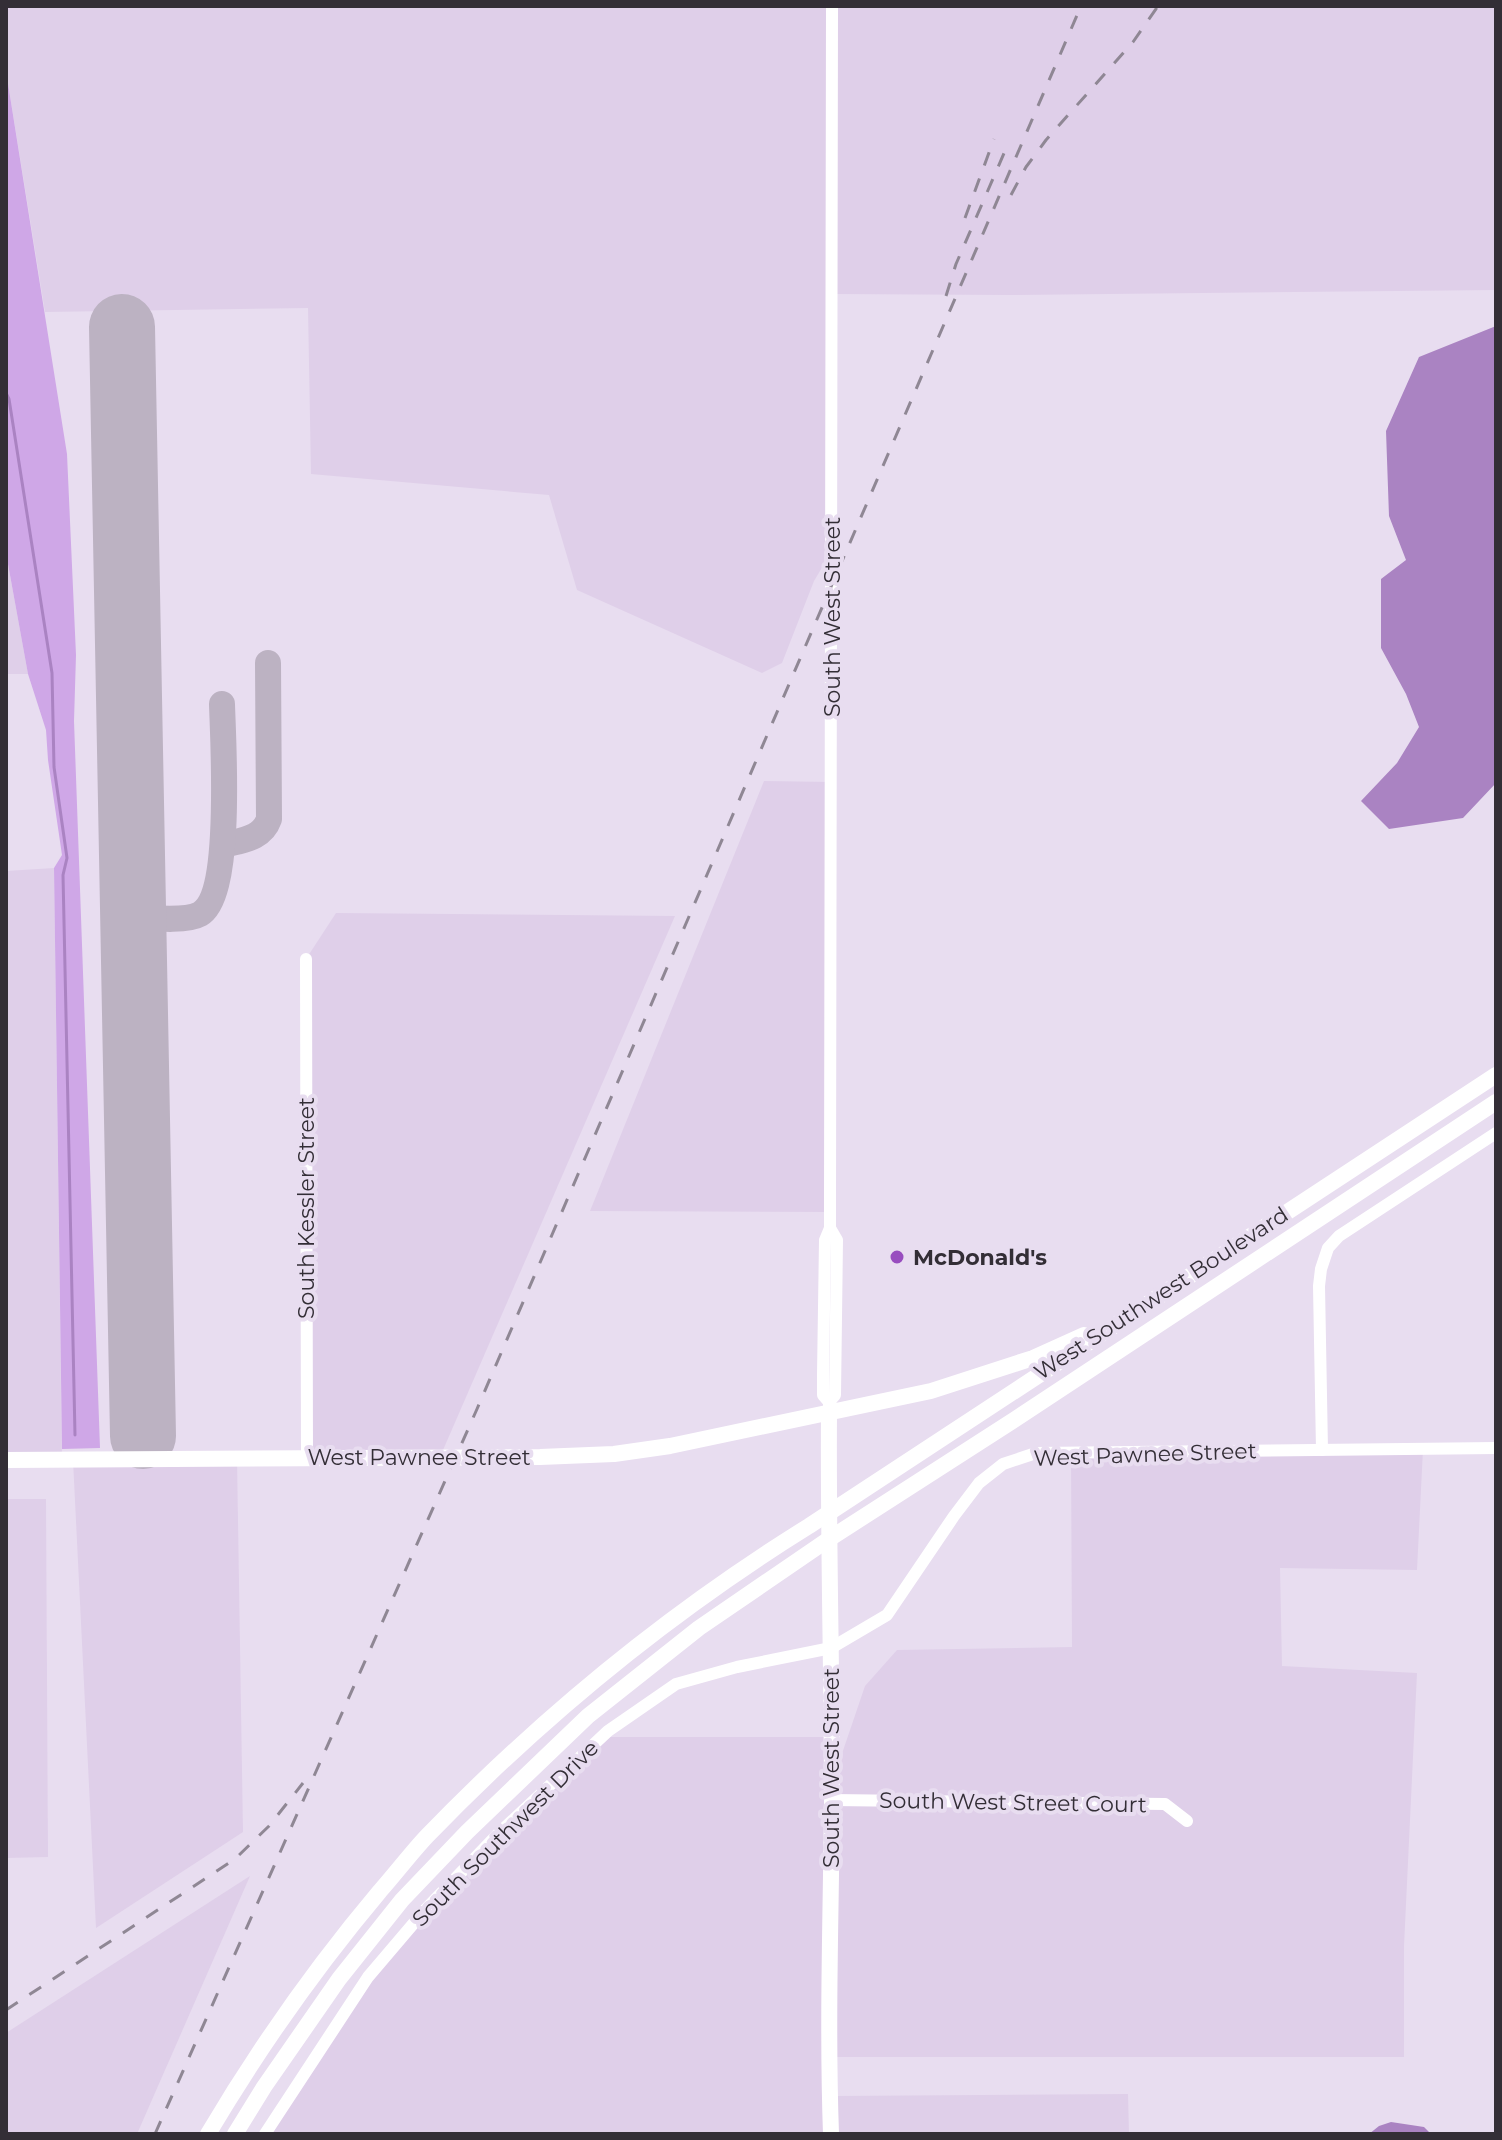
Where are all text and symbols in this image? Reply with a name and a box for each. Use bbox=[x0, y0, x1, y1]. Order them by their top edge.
street label: South West Street bbox=[819, 517, 846, 717]
street label: South Kessler Street bbox=[293, 1097, 320, 1319]
street label: West Southwest Boulevard bbox=[1029, 1201, 1293, 1386]
place label: McDonald's bbox=[913, 1244, 1047, 1271]
marker: McDonald's bbox=[888, 1248, 906, 1266]
street label: West Pawnee Street bbox=[1033, 1437, 1257, 1472]
street label: West Pawnee Street bbox=[307, 1444, 531, 1471]
street label: South West Street bbox=[818, 1668, 845, 1868]
street label: South Southwest Drive bbox=[406, 1734, 604, 1932]
street label: South West Street Court bbox=[879, 1787, 1147, 1818]

